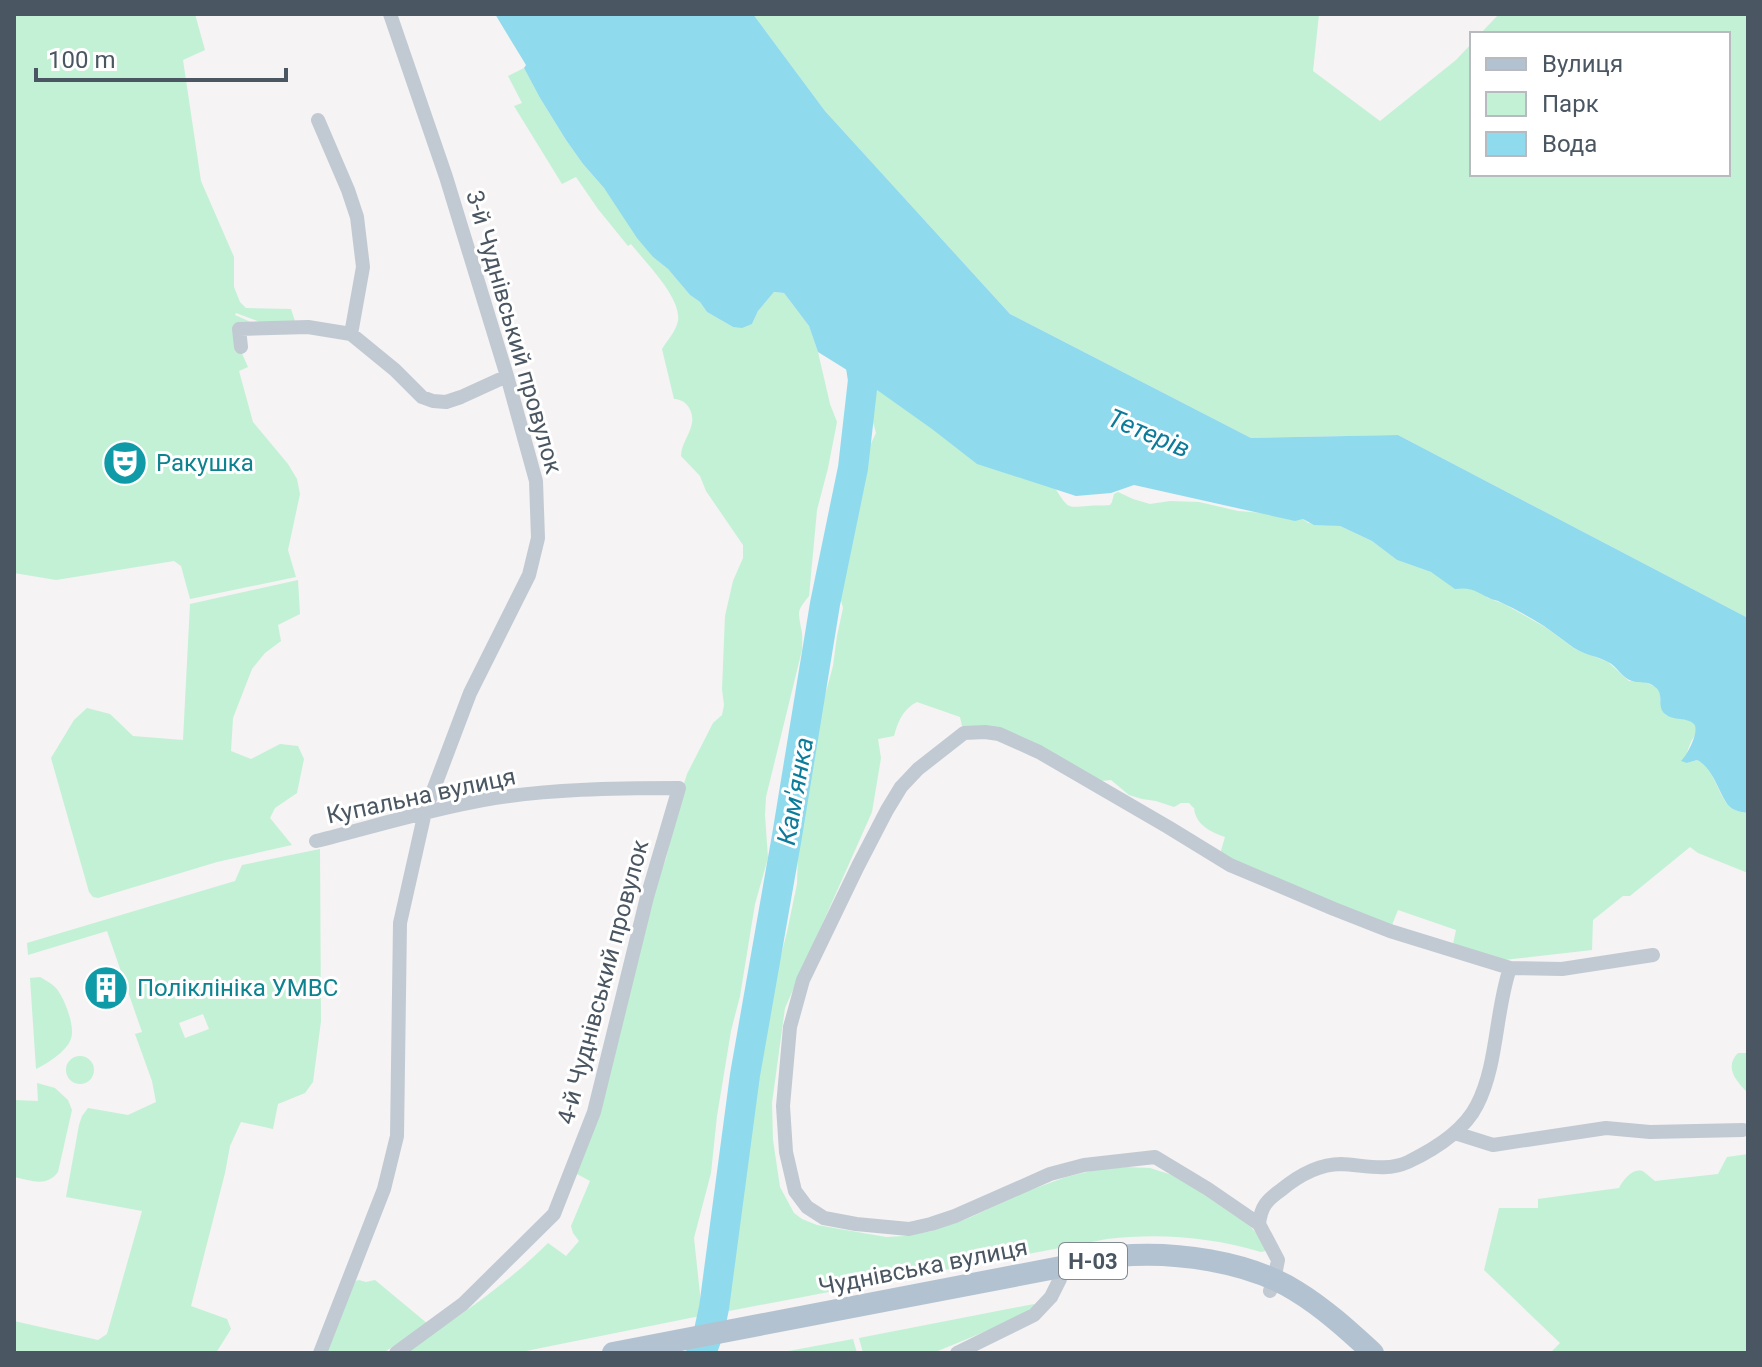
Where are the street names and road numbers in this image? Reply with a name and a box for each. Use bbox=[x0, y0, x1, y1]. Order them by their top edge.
street label: 3-й Чуднівський провулок bbox=[460, 187, 568, 477]
street label: Купальна вулиця bbox=[324, 762, 518, 830]
street label: 4-й Чуднівський провулок bbox=[552, 837, 654, 1127]
street label: Чуднівська вулиця bbox=[816, 1233, 1030, 1301]
road number: Н-03 bbox=[1059, 1243, 1127, 1279]

